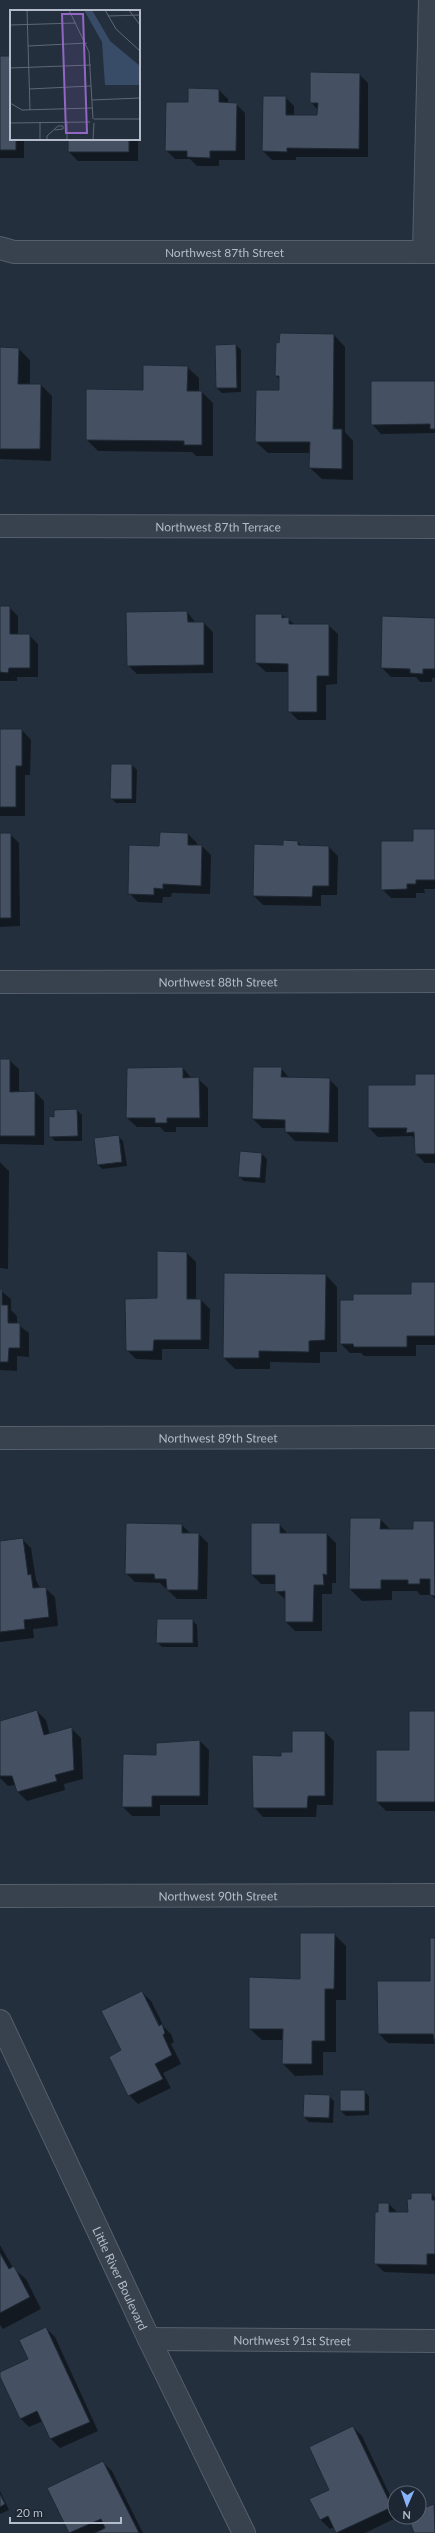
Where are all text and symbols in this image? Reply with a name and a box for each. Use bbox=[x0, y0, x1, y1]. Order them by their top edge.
inset map bbox=[10, 10, 140, 140]
street label: Northwest 87th Street bbox=[165, 245, 285, 260]
street label: Northwest 87th Terrace bbox=[155, 519, 281, 534]
street label: Northwest 88th Street bbox=[158, 974, 278, 989]
street label: Northwest 89th Street bbox=[158, 1430, 278, 1445]
street label: Northwest 90th Street bbox=[158, 1888, 278, 1903]
street label: Little River Boulevard bbox=[90, 2224, 151, 2332]
street label: Northwest 91st Street bbox=[233, 2332, 352, 2348]
north arrow bbox=[387, 2485, 427, 2525]
scale bar bbox=[10, 2499, 121, 2525]
text: 20 m bbox=[16, 2505, 43, 2520]
text: N bbox=[402, 2509, 411, 2522]

